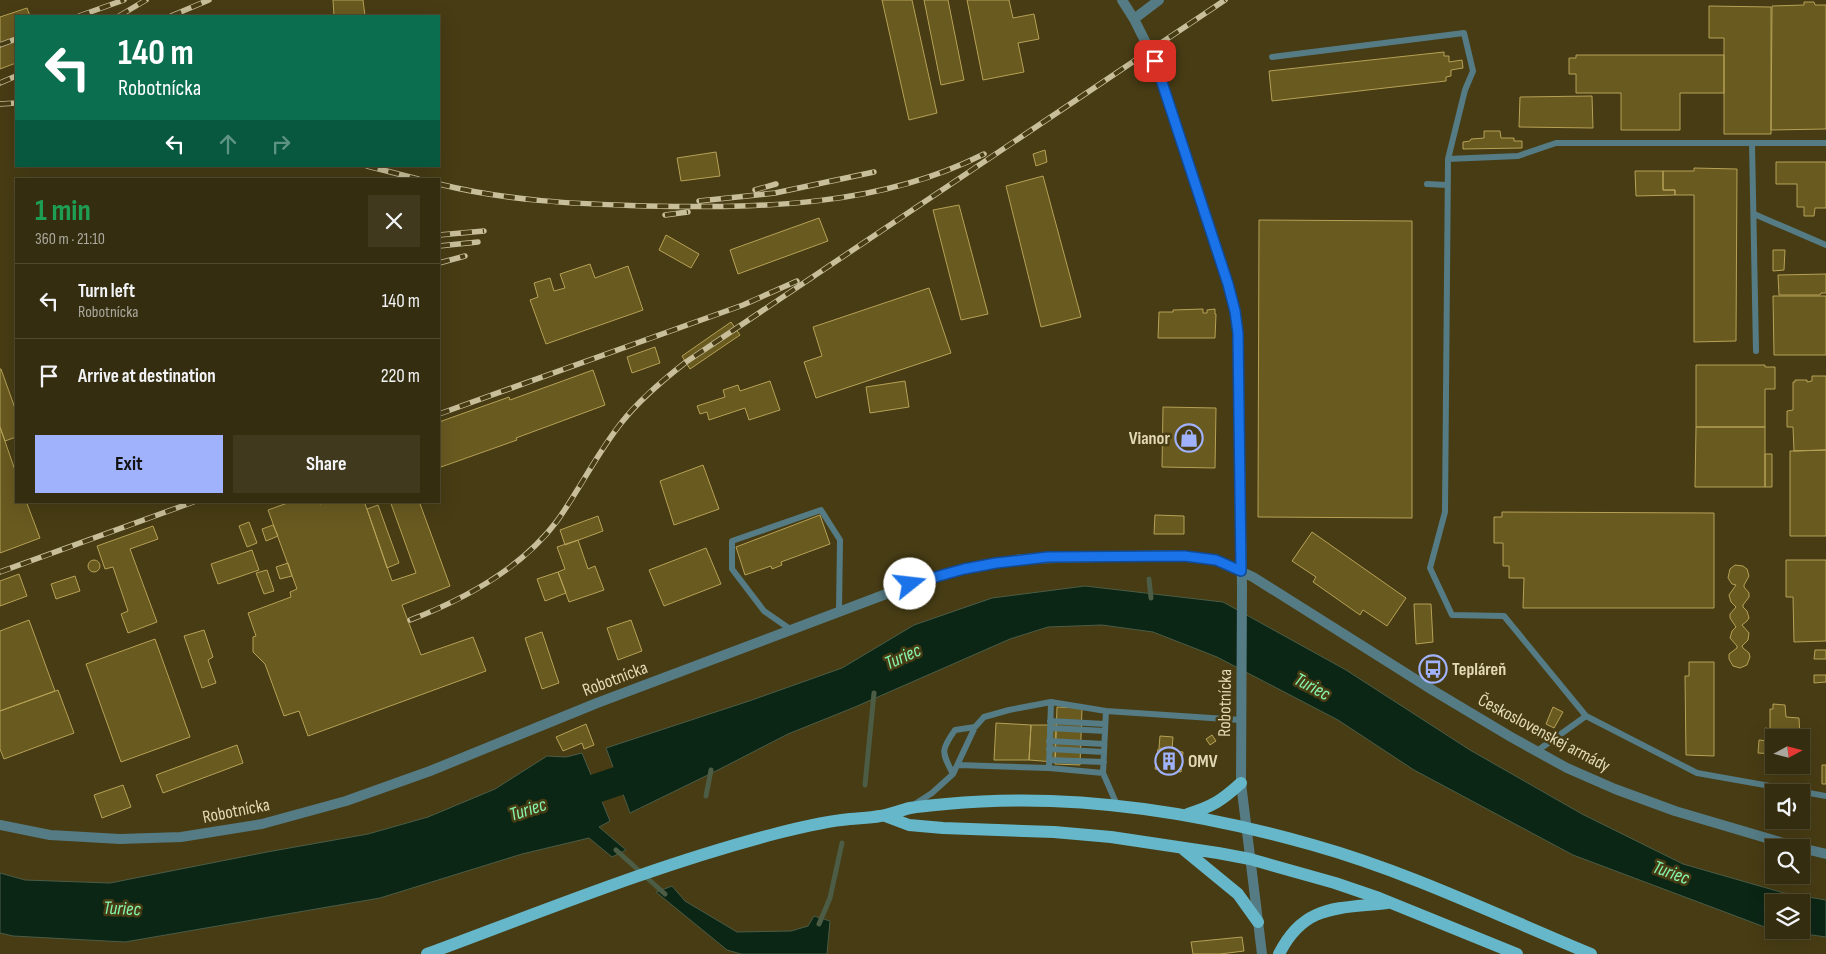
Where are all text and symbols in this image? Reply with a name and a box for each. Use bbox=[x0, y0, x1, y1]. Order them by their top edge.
text: 140 m bbox=[118, 32, 194, 75]
icon: left bbox=[35, 35, 100, 100]
pin bbox=[1134, 40, 1176, 82]
icon: arrive bbox=[1141, 47, 1169, 75]
text: Robotnícka bbox=[118, 75, 201, 102]
icon: left bbox=[161, 130, 189, 158]
icon: ahead bbox=[214, 130, 242, 158]
icon: right bbox=[267, 130, 295, 158]
text: 1 min bbox=[35, 193, 91, 229]
button: close bbox=[368, 195, 420, 247]
text: 360 m · 21:10 bbox=[35, 230, 105, 249]
text: Turn left bbox=[78, 280, 135, 303]
icon: left bbox=[35, 287, 63, 315]
text: 140 m bbox=[382, 290, 420, 313]
text: Robotnícka bbox=[78, 303, 139, 322]
icon: arrive bbox=[35, 362, 63, 390]
text: Arrive at destination bbox=[78, 365, 216, 388]
text: 220 m bbox=[381, 365, 420, 388]
shop icon: Vianor bbox=[1174, 423, 1204, 453]
place label: Vianor bbox=[1129, 428, 1170, 449]
button: Exit bbox=[35, 435, 223, 493]
button: Share bbox=[233, 435, 420, 493]
position arrow bbox=[883, 557, 935, 609]
water label: Turiec bbox=[881, 639, 925, 675]
bus stop icon: Tepláreň bbox=[1418, 654, 1448, 684]
street label: Robotnícka bbox=[579, 657, 651, 701]
place label: Tepláreň bbox=[1452, 659, 1506, 680]
water label: Turiec bbox=[1290, 668, 1334, 706]
street label: Robotnícka bbox=[1214, 669, 1236, 737]
street label: Československej armády bbox=[1474, 689, 1614, 777]
north arrow bbox=[1765, 729, 1810, 774]
map controls bbox=[1765, 729, 1810, 939]
building icon: OMV bbox=[1154, 746, 1184, 776]
place label: OMV bbox=[1188, 751, 1218, 772]
button: sound bbox=[1765, 784, 1810, 829]
water label: Turiec bbox=[507, 793, 550, 827]
street label: Robotnícka bbox=[201, 794, 271, 828]
button: search bbox=[1765, 839, 1810, 884]
water label: Turiec bbox=[1649, 856, 1693, 890]
button: layers bbox=[1765, 894, 1810, 939]
water label: Turiec bbox=[103, 897, 142, 921]

